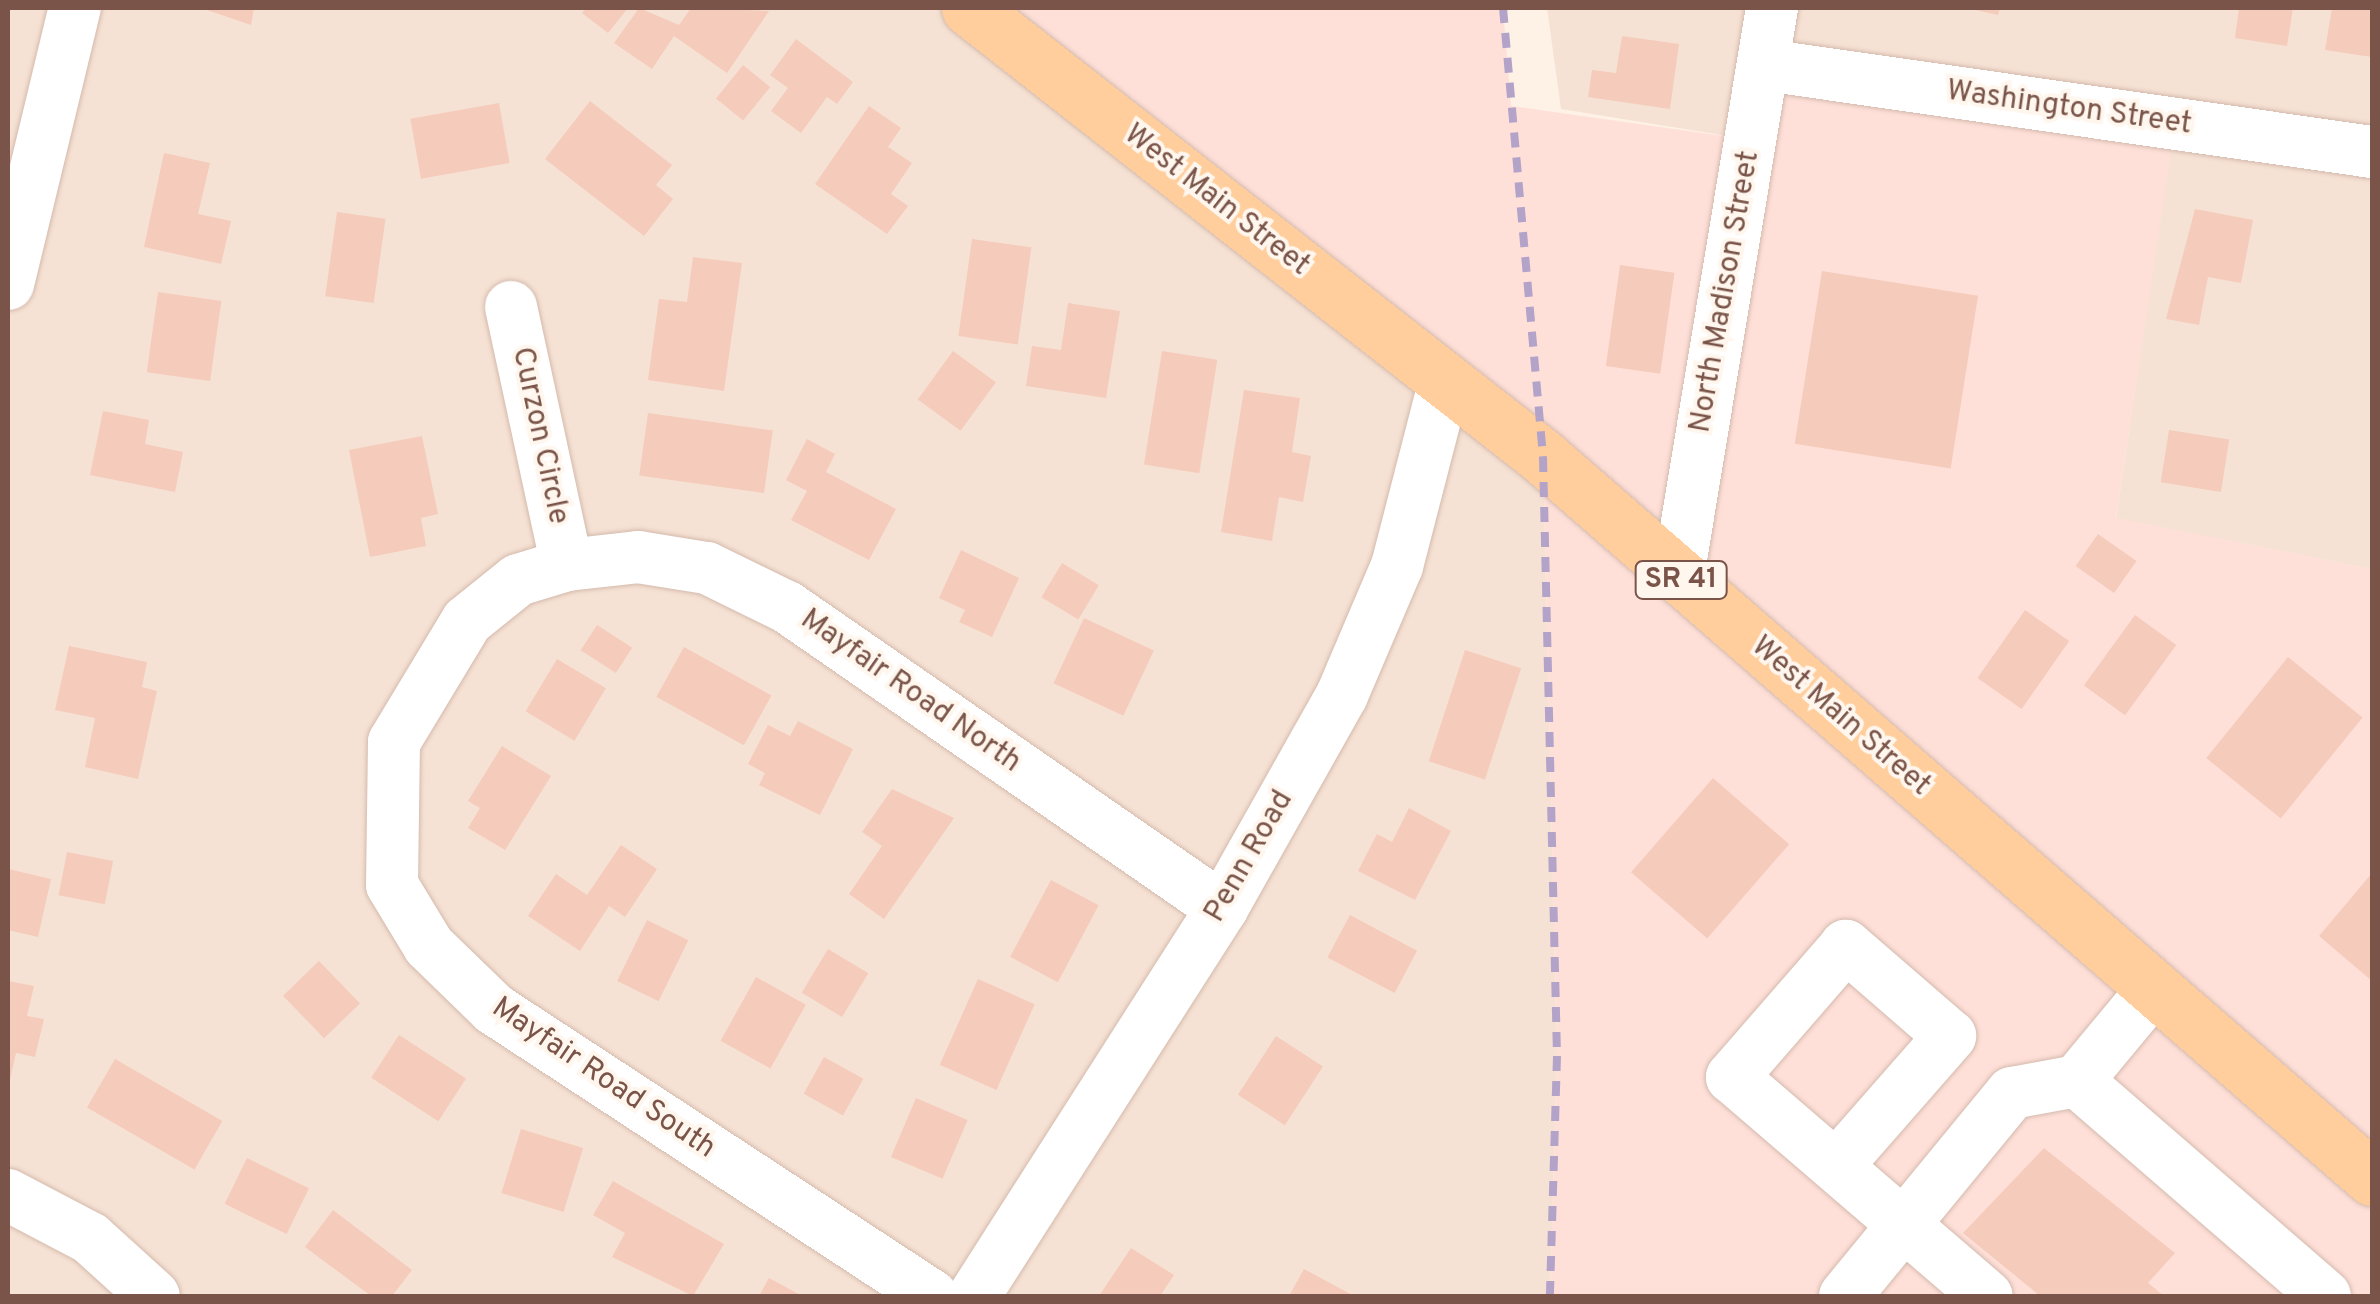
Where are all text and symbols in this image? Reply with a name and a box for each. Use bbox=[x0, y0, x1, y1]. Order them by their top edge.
street label: Washington Street bbox=[1944, 74, 2194, 144]
street label: West Main Street bbox=[1116, 117, 1316, 285]
street label: North Madison Street bbox=[1683, 148, 1769, 436]
street label: Curzon Circle bbox=[503, 344, 575, 528]
road number: SR 41 bbox=[1634, 557, 1728, 603]
street label: Mayfair Road North bbox=[793, 602, 1027, 782]
street label: West Main Street bbox=[1743, 629, 1937, 805]
street label: Penn Road bbox=[1198, 785, 1302, 929]
street label: Mayfair Road South bbox=[484, 991, 722, 1167]

